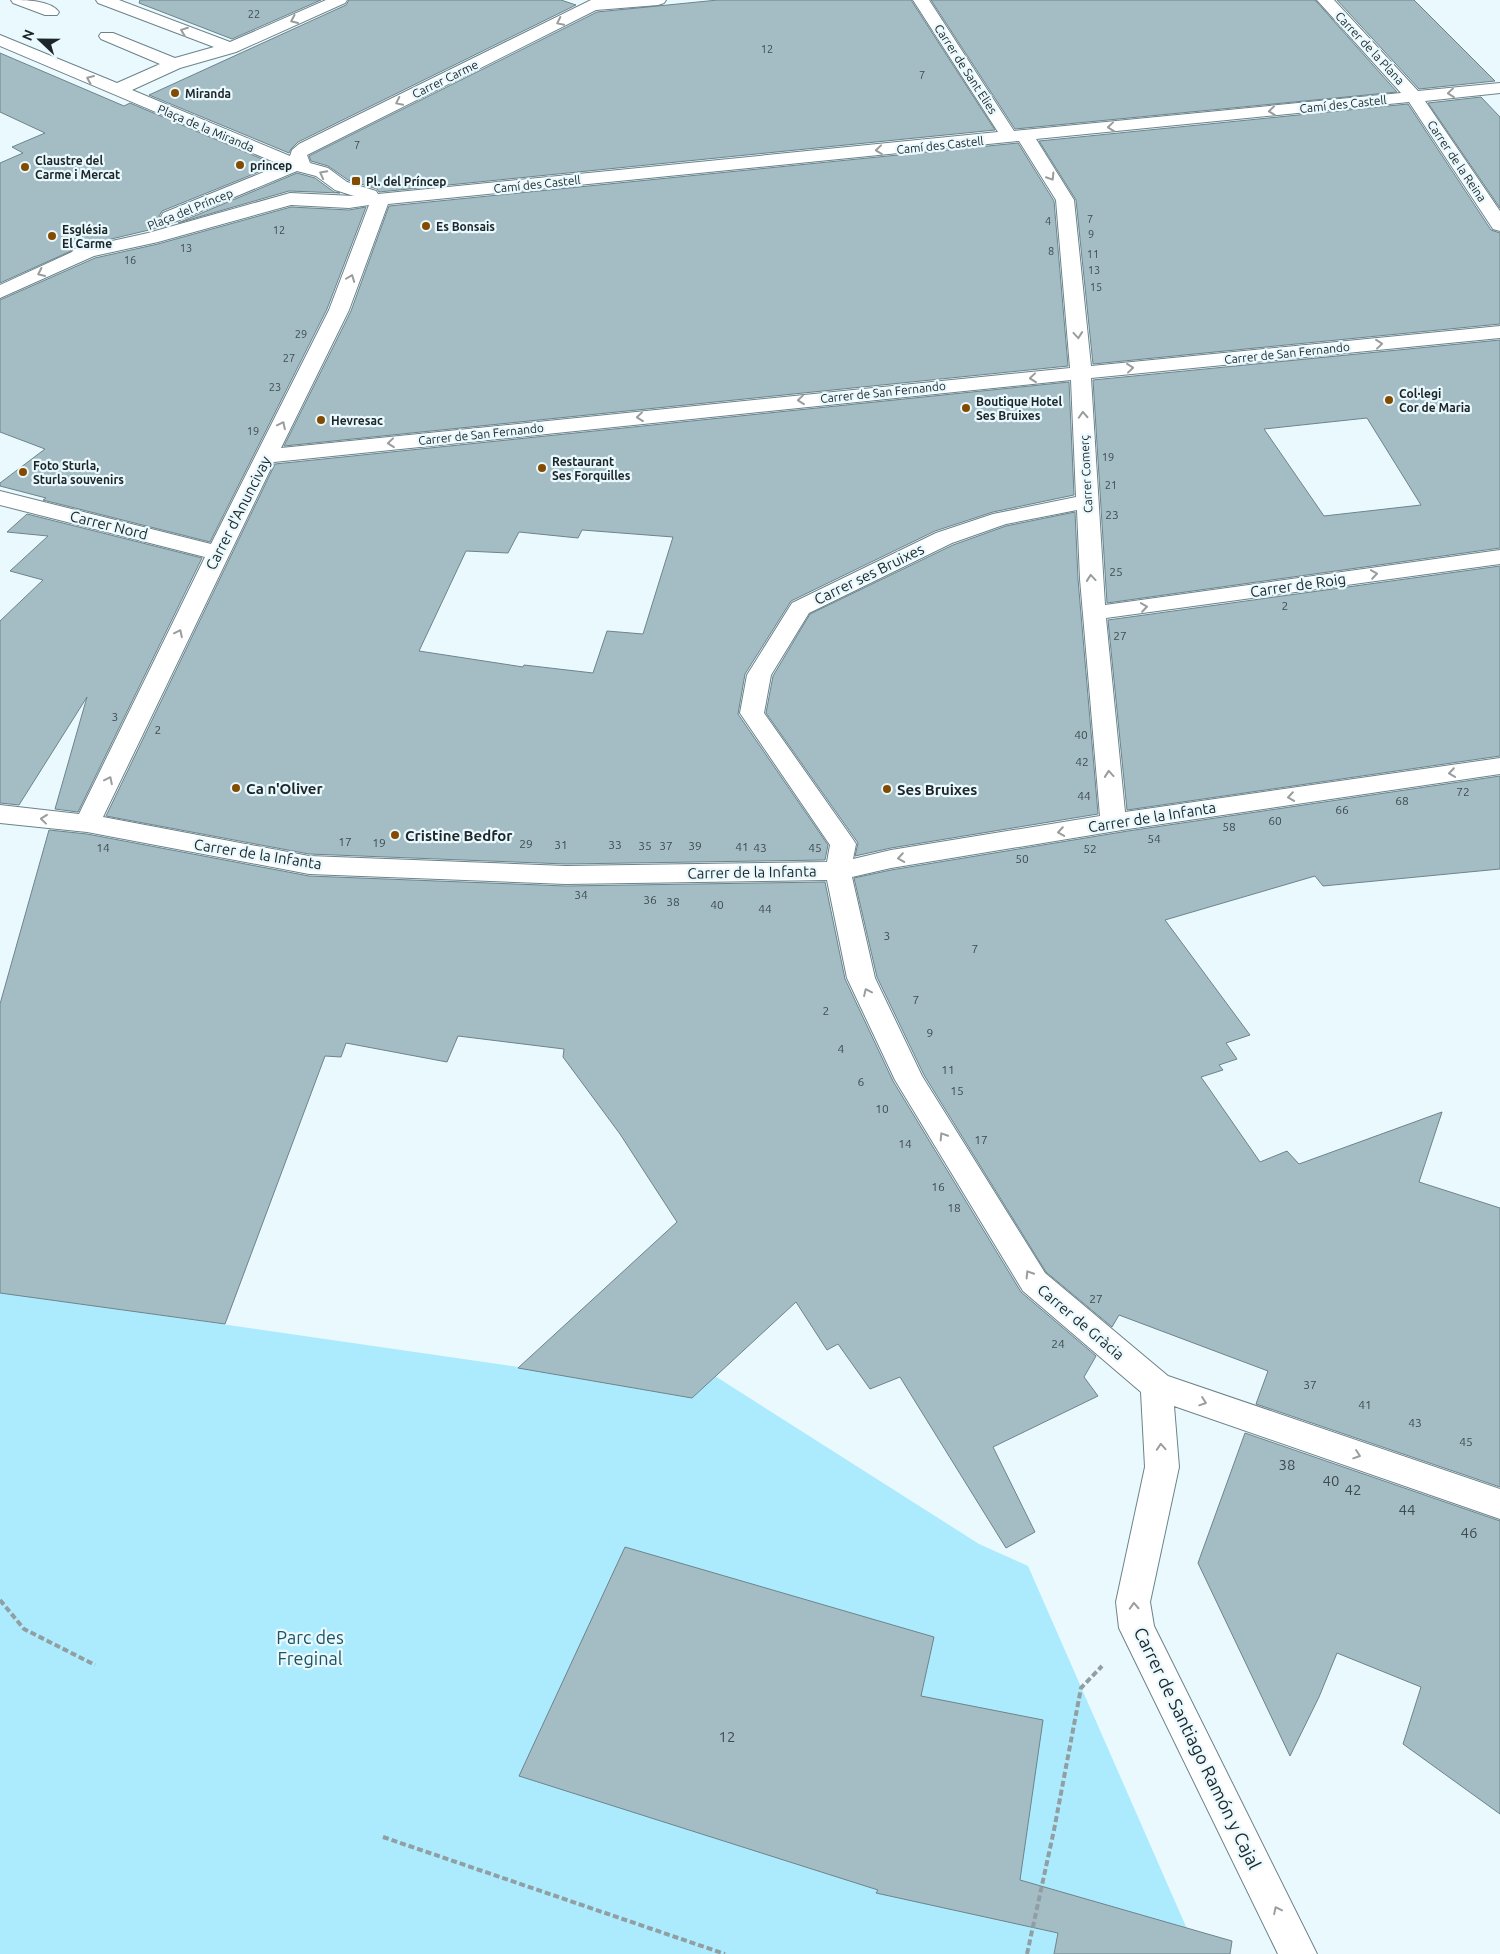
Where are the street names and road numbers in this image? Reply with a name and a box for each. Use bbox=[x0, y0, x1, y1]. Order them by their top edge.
street label: Carrer de la Plana bbox=[1333, 9, 1407, 87]
street label: Carrer de Sant Elies bbox=[932, 22, 1000, 116]
street label: Carrer Carme bbox=[410, 57, 480, 101]
street label: Camí des Castell bbox=[1299, 93, 1387, 115]
street label: Plaça de la Miranda bbox=[156, 102, 256, 154]
street label: Carrer de la Reina bbox=[1425, 118, 1489, 204]
street label: Camí des Castell bbox=[896, 134, 984, 156]
street label: Camí des Castell bbox=[493, 173, 581, 195]
street label: Plaça del Príncep bbox=[145, 186, 235, 232]
street label: Carrer de San Fernando bbox=[1223, 340, 1351, 366]
street label: Carrer de San Fernando bbox=[819, 379, 947, 405]
street label: Carrer de San Fernando bbox=[417, 421, 545, 447]
street label: Carrer Comerç bbox=[1077, 434, 1095, 513]
street label: Carrer d'Anuncivay bbox=[202, 453, 274, 573]
street label: Carrer Nord bbox=[68, 507, 150, 543]
street label: Carrer ses Bruixes bbox=[811, 540, 927, 608]
street label: Carrer de Roig bbox=[1249, 570, 1347, 600]
street label: Carrer de la Infanta bbox=[1087, 798, 1217, 836]
street label: Carrer de la Infanta bbox=[193, 835, 323, 873]
street label: Carrer de la Infanta bbox=[687, 862, 817, 882]
street label: Carrer de Gràcia bbox=[1034, 1281, 1128, 1363]
street label: Carrer de Santiago Ramón y Cajal bbox=[1131, 1624, 1266, 1872]

